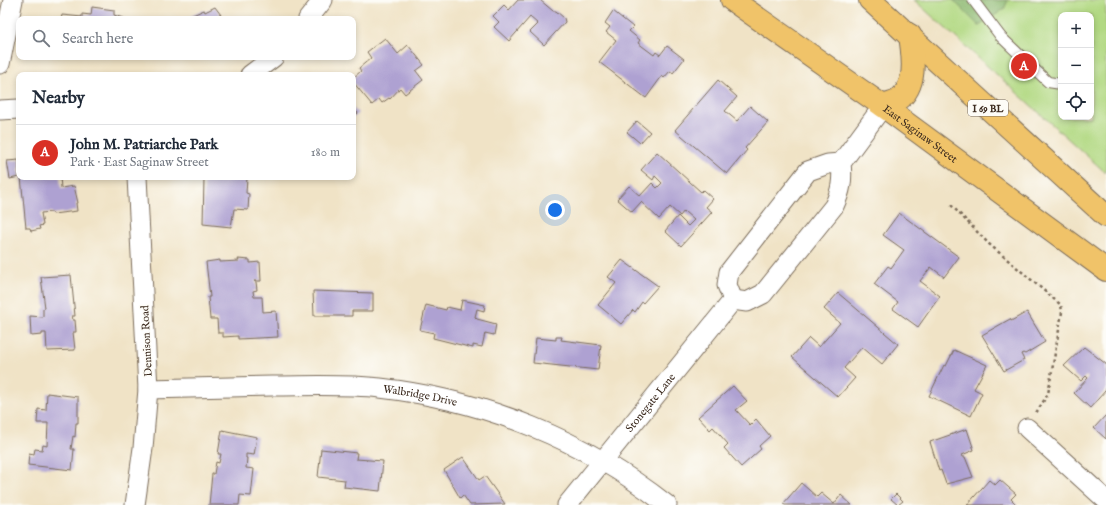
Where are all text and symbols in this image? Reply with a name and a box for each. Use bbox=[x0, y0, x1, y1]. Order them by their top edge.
map controls bbox=[1058, 12, 1094, 120]
button: + bbox=[1058, 12, 1094, 48]
search box bbox=[16, 16, 356, 60]
icon: search bbox=[30, 27, 52, 49]
text: Search here bbox=[62, 29, 133, 48]
button: − bbox=[1058, 48, 1094, 84]
pin: A bbox=[1011, 51, 1037, 81]
button: locate bbox=[1058, 84, 1094, 120]
text: Nearby bbox=[32, 88, 85, 109]
road number: I 69 BL bbox=[968, 100, 1008, 116]
street label: East Saginaw Street bbox=[880, 102, 960, 167]
text: John M. Patriarche Park bbox=[70, 135, 218, 154]
text: A bbox=[41, 144, 49, 161]
text: 180 m bbox=[311, 144, 340, 161]
text: Park · East Saginaw Street bbox=[70, 154, 209, 171]
your location bbox=[545, 200, 565, 220]
street label: Dennison Road bbox=[138, 305, 156, 377]
street label: Stonegate Lane bbox=[623, 371, 679, 435]
street label: Walbridge Drive bbox=[382, 382, 459, 410]

